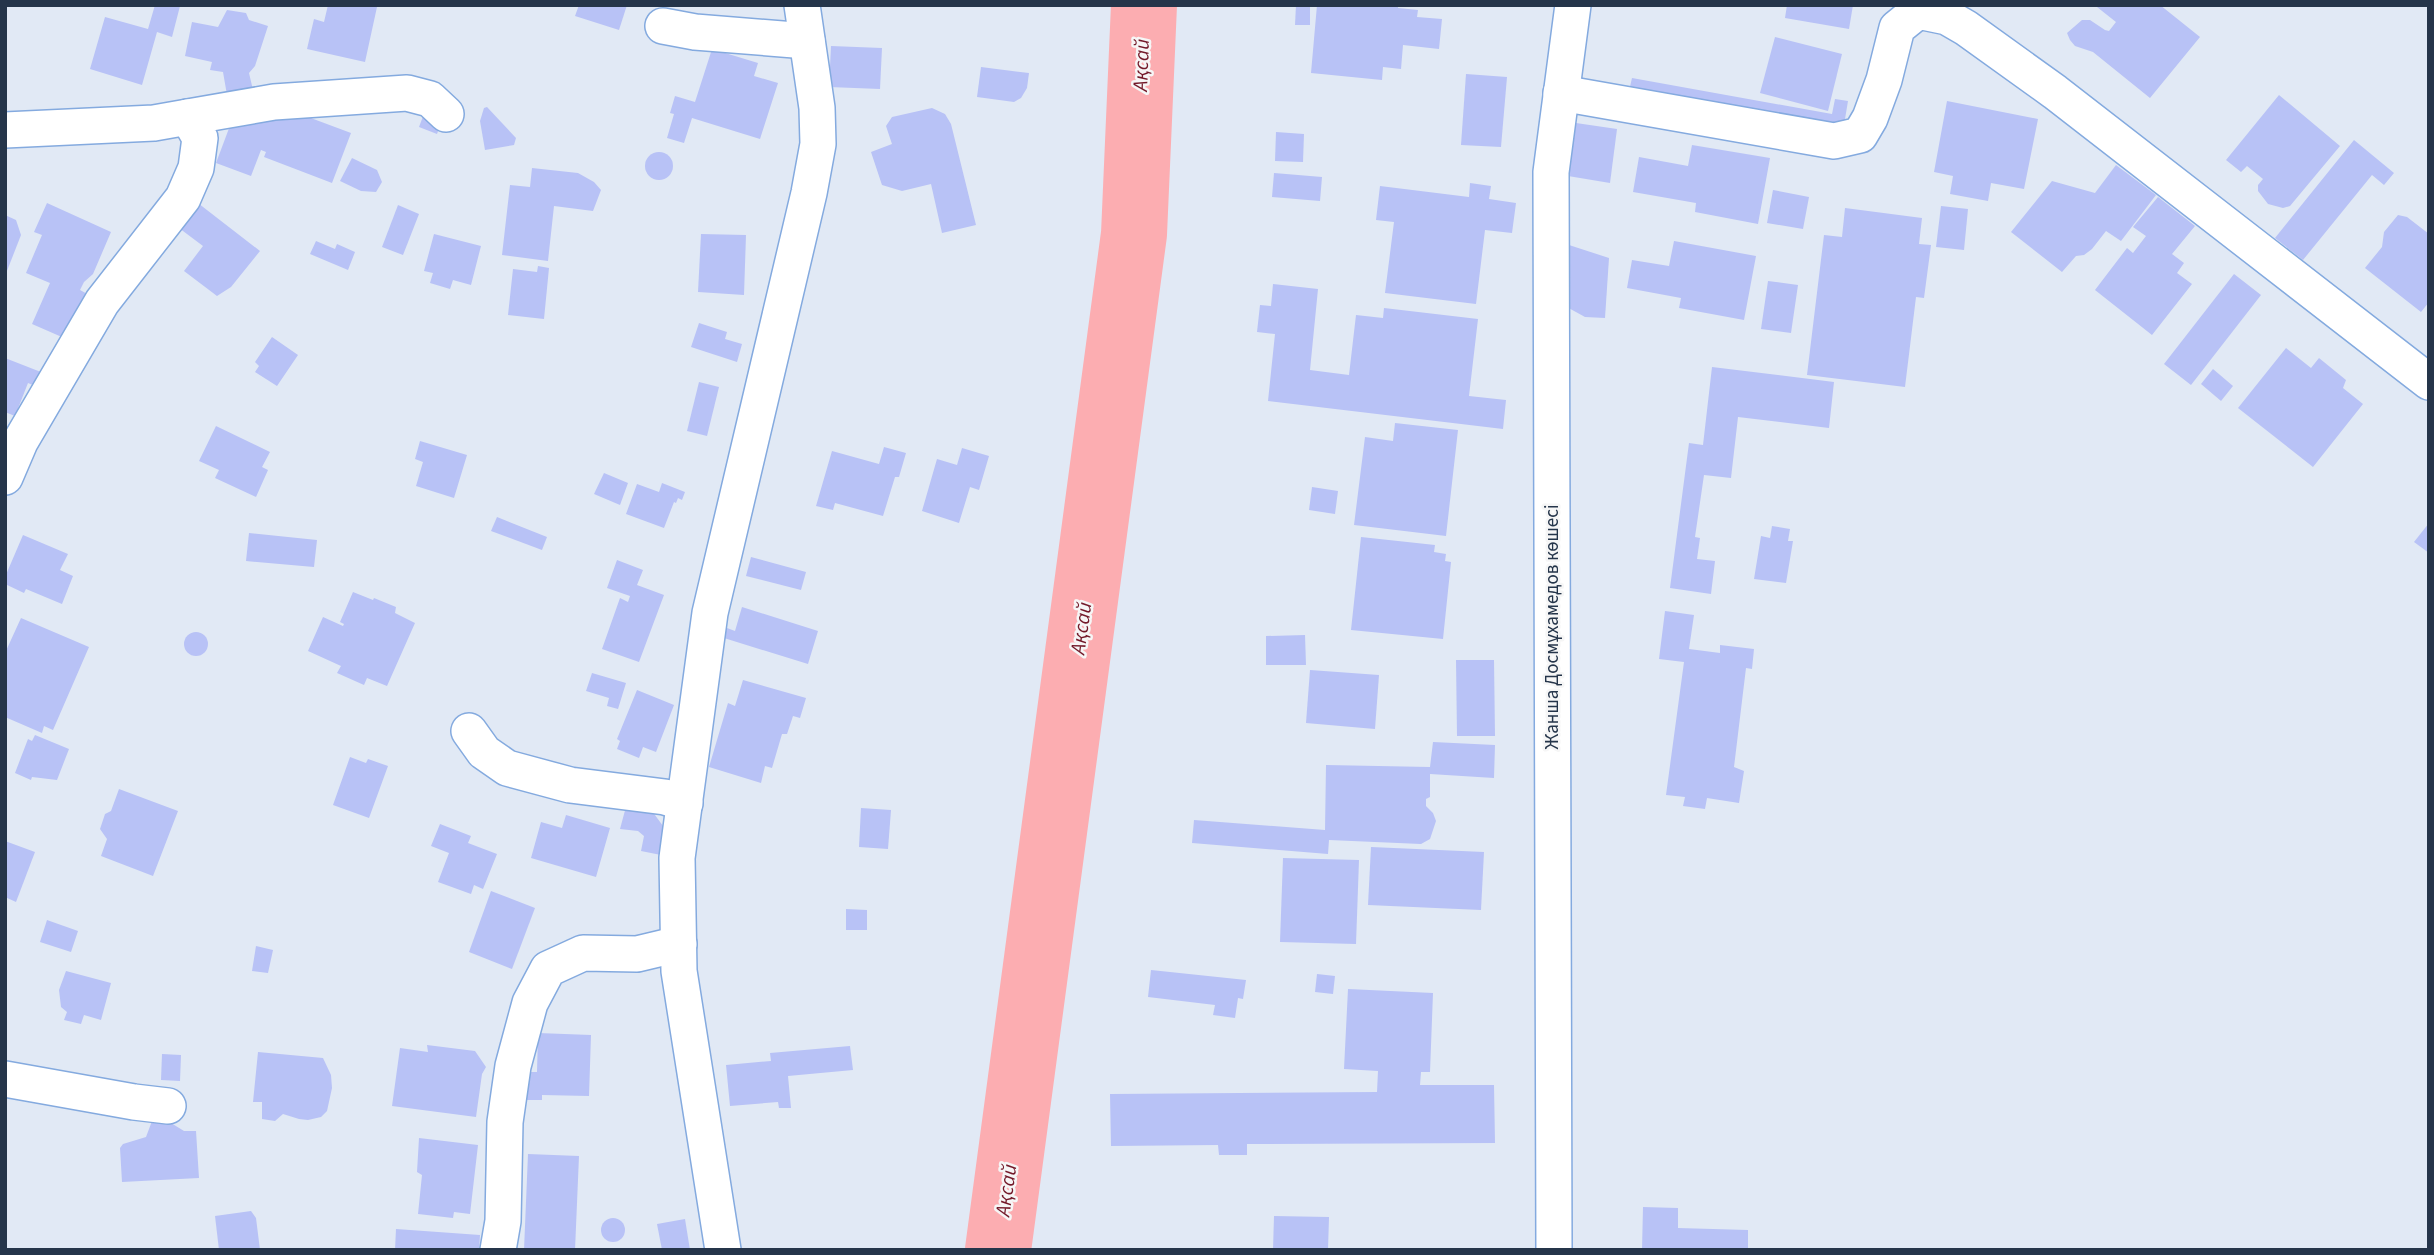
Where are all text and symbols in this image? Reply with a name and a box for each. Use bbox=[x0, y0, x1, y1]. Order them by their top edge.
water label: Ақсай bbox=[1125, 38, 1157, 94]
street label: Жанша Досмұхамедов көшесі bbox=[1539, 504, 1566, 750]
water label: Ақсай bbox=[1062, 600, 1100, 658]
water label: Ақсай bbox=[987, 1162, 1025, 1220]

